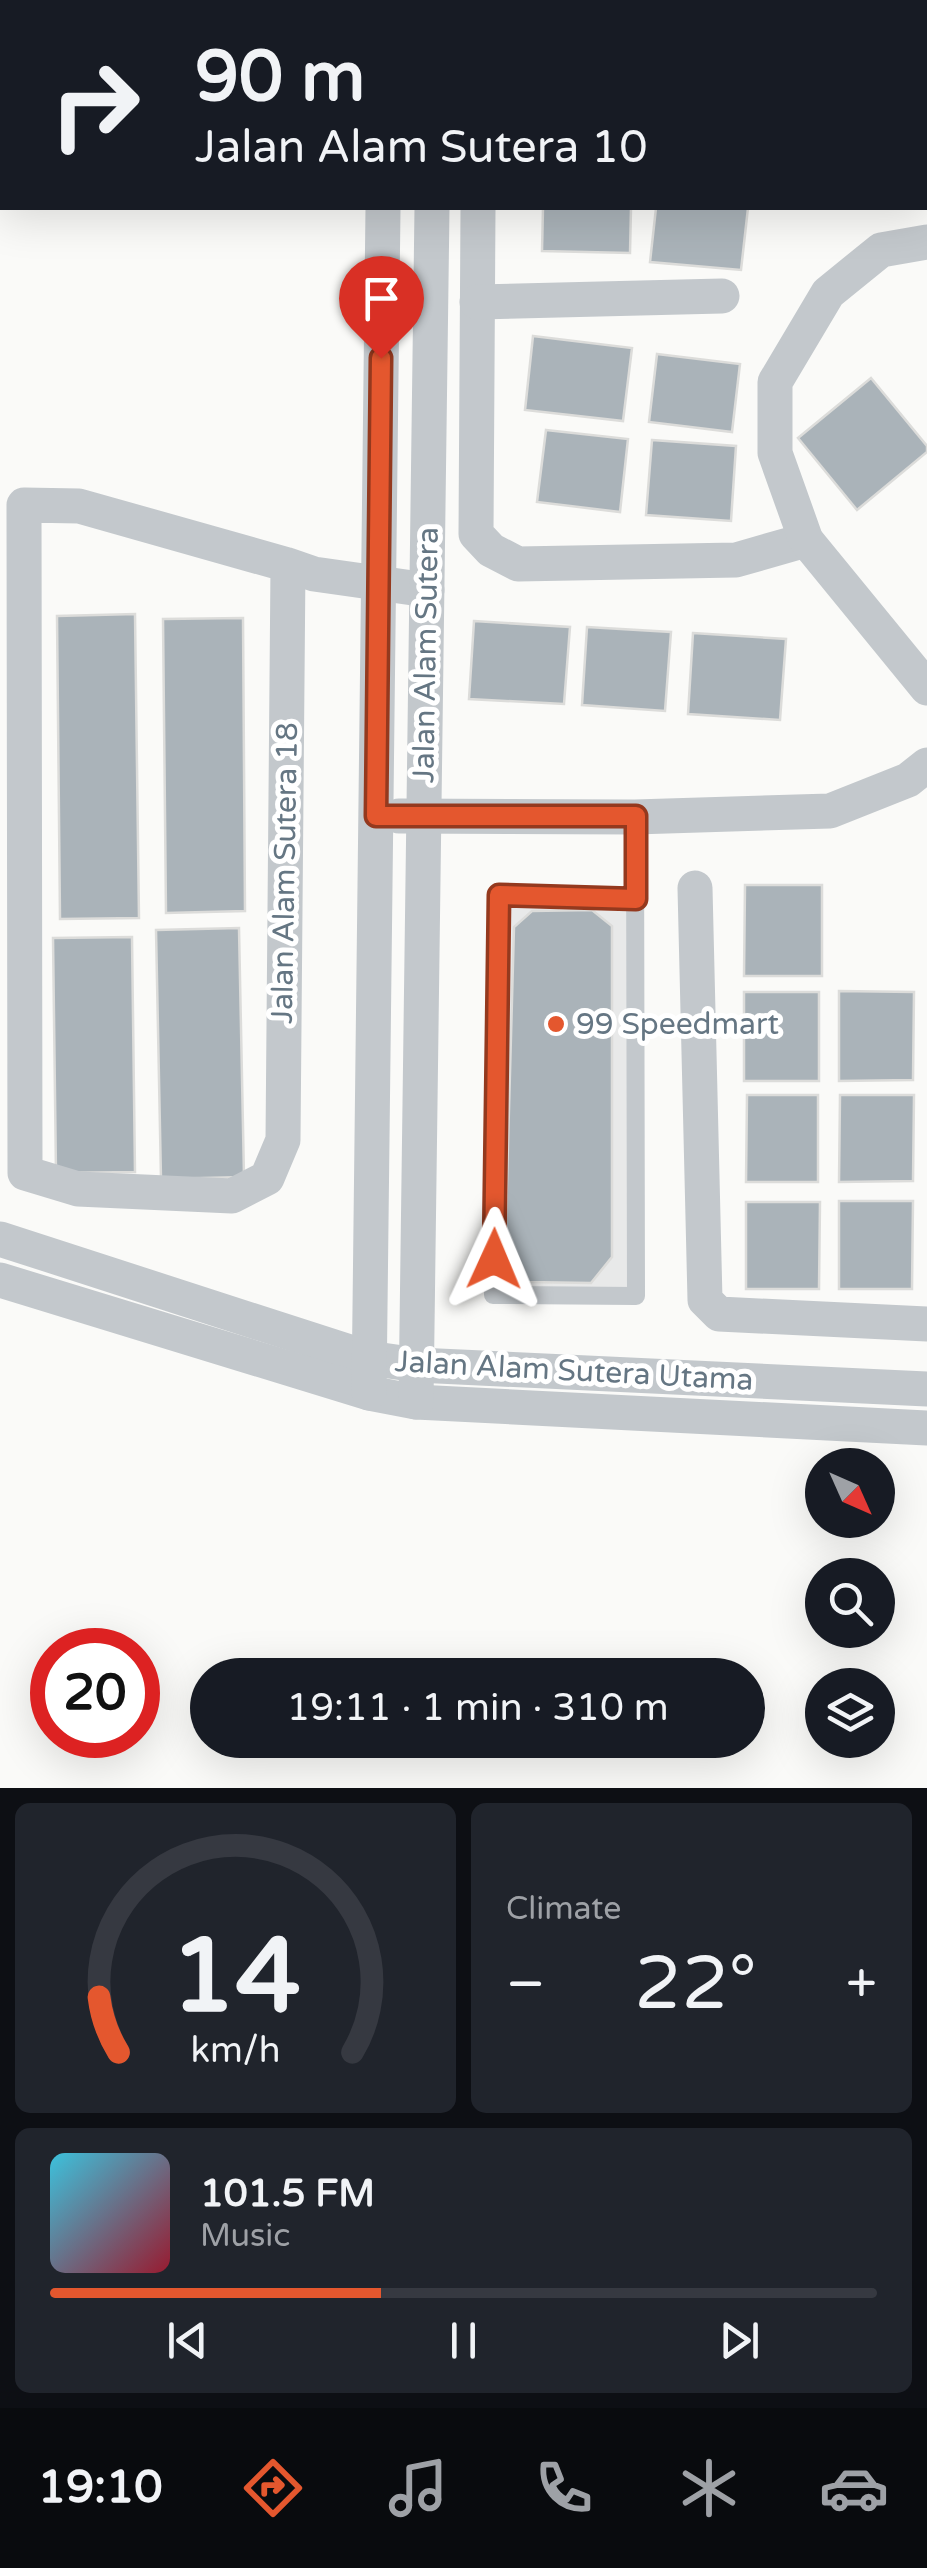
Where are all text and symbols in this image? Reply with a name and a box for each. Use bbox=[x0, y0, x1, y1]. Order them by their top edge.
text: 90 m bbox=[195, 36, 365, 120]
icon: right bbox=[30, 40, 160, 170]
text: Jalan Alam Sutera 10 bbox=[195, 121, 647, 175]
pin bbox=[339, 256, 424, 359]
icon: arrive bbox=[354, 271, 409, 326]
street label: Jalan Alam Sutera bbox=[405, 527, 447, 783]
street label: Jalan Alam Sutera 18 bbox=[264, 722, 306, 1024]
place label: 99 Speedmart bbox=[576, 1006, 779, 1043]
marker: 99 Speedmart bbox=[545, 1013, 567, 1035]
position arrow bbox=[442, 1207, 546, 1311]
street label: Jalan Alam Sutera Utama bbox=[394, 1343, 754, 1399]
north arrow bbox=[805, 1448, 895, 1538]
map controls bbox=[805, 1448, 895, 1758]
button: search bbox=[805, 1558, 895, 1648]
speed limit sign: 20 bbox=[30, 1628, 160, 1758]
button: layers bbox=[805, 1668, 895, 1758]
text: 19:11 · 1 min · 310 m bbox=[286, 1685, 669, 1731]
text: Climate bbox=[506, 1890, 621, 1928]
text: 14 bbox=[170, 1915, 301, 2040]
text: 22° bbox=[634, 1939, 757, 2029]
text: − bbox=[506, 1952, 545, 2018]
text: + bbox=[846, 1952, 877, 2018]
text: km/h bbox=[191, 2029, 280, 2072]
text: 101.5 FM bbox=[200, 2171, 375, 2217]
text: Music bbox=[200, 2217, 290, 2255]
icon: previous bbox=[160, 2313, 215, 2368]
icon: pause bbox=[436, 2313, 491, 2368]
icon: next bbox=[712, 2313, 767, 2368]
icon: directions bbox=[238, 2453, 308, 2523]
icon: music bbox=[383, 2453, 453, 2523]
icon: phone bbox=[529, 2453, 599, 2523]
icon: climate bbox=[674, 2453, 744, 2523]
icon: car bbox=[819, 2453, 889, 2523]
text: 19:10 bbox=[38, 2461, 162, 2515]

